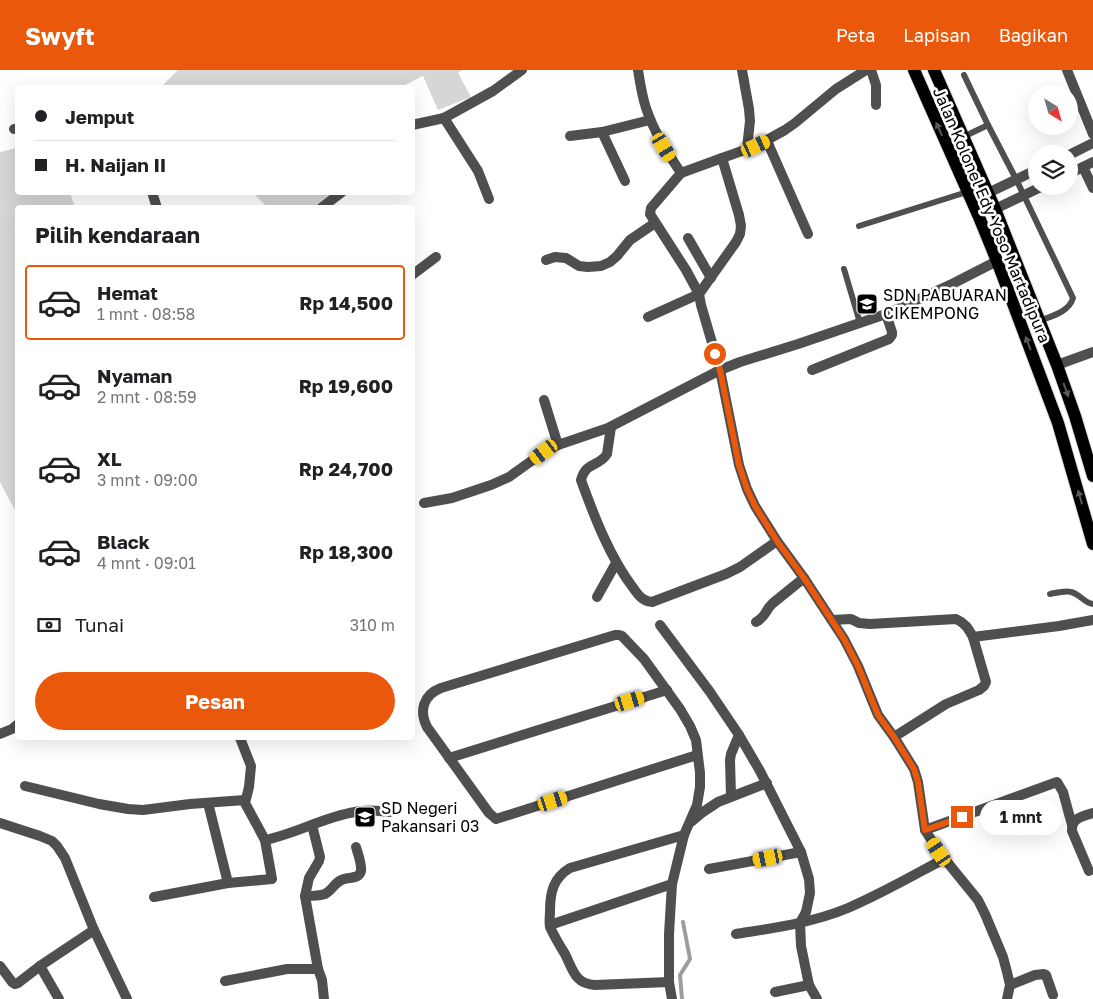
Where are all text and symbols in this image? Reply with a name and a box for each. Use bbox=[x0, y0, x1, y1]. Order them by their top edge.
text: Swyft bbox=[25, 21, 95, 50]
text: Peta bbox=[836, 24, 875, 46]
text: Lapisan bbox=[903, 24, 971, 46]
text: Bagikan bbox=[999, 24, 1068, 46]
street label: Jalan Kolonel Edy Yoso Martadipura bbox=[929, 84, 1055, 346]
north arrow bbox=[1028, 85, 1078, 135]
map controls bbox=[1028, 85, 1078, 195]
text: Jemput bbox=[65, 105, 134, 128]
one-way arrow bbox=[935, 122, 943, 136]
car bbox=[649, 130, 678, 164]
car bbox=[739, 133, 772, 159]
button: layers bbox=[1028, 145, 1078, 195]
text: H. Naijan II bbox=[65, 153, 166, 176]
text: Pilih kendaraan bbox=[35, 221, 200, 248]
icon: car bbox=[37, 280, 82, 325]
text: Hemat bbox=[97, 281, 158, 304]
place label: SDN PABUARAN CIKEMPONG bbox=[883, 285, 1007, 323]
text: Rp 14,500 bbox=[299, 291, 393, 314]
school or university icon: SDN PABUARAN CIKEMPONG bbox=[855, 292, 879, 316]
text: 1 mnt · 08:58 bbox=[97, 304, 195, 324]
one-way arrow bbox=[1024, 336, 1031, 351]
route start bbox=[704, 343, 726, 365]
icon: car bbox=[37, 363, 82, 408]
text: Nyaman bbox=[97, 364, 172, 387]
text: Rp 19,600 bbox=[299, 374, 393, 397]
one-way arrow bbox=[1062, 383, 1070, 398]
text: 2 mnt · 08:59 bbox=[97, 387, 197, 407]
car bbox=[527, 437, 560, 467]
icon: car bbox=[37, 446, 82, 491]
text: XL bbox=[97, 447, 122, 470]
text: Rp 24,700 bbox=[299, 457, 393, 480]
text: 3 mnt · 09:00 bbox=[97, 470, 198, 490]
one-way arrow bbox=[1075, 490, 1083, 505]
icon: car bbox=[37, 529, 82, 574]
text: Black bbox=[97, 530, 150, 553]
text: Rp 18,300 bbox=[299, 540, 393, 563]
text: 4 mnt · 09:01 bbox=[97, 553, 196, 573]
icon: cash bbox=[35, 611, 63, 639]
text: Tunai bbox=[75, 613, 124, 636]
text: 310 m bbox=[350, 615, 395, 635]
button: Pesan bbox=[35, 672, 395, 730]
car bbox=[613, 689, 646, 713]
car bbox=[536, 789, 569, 813]
place label: SD Negeri Pakansari 03 bbox=[381, 798, 479, 836]
callout: 1 mnt bbox=[980, 800, 1062, 834]
school or university icon: SD Negeri Pakansari 03 bbox=[353, 805, 377, 829]
route end bbox=[951, 806, 973, 828]
text: 1 mnt bbox=[1000, 807, 1042, 827]
car bbox=[924, 835, 953, 869]
car bbox=[751, 848, 784, 868]

